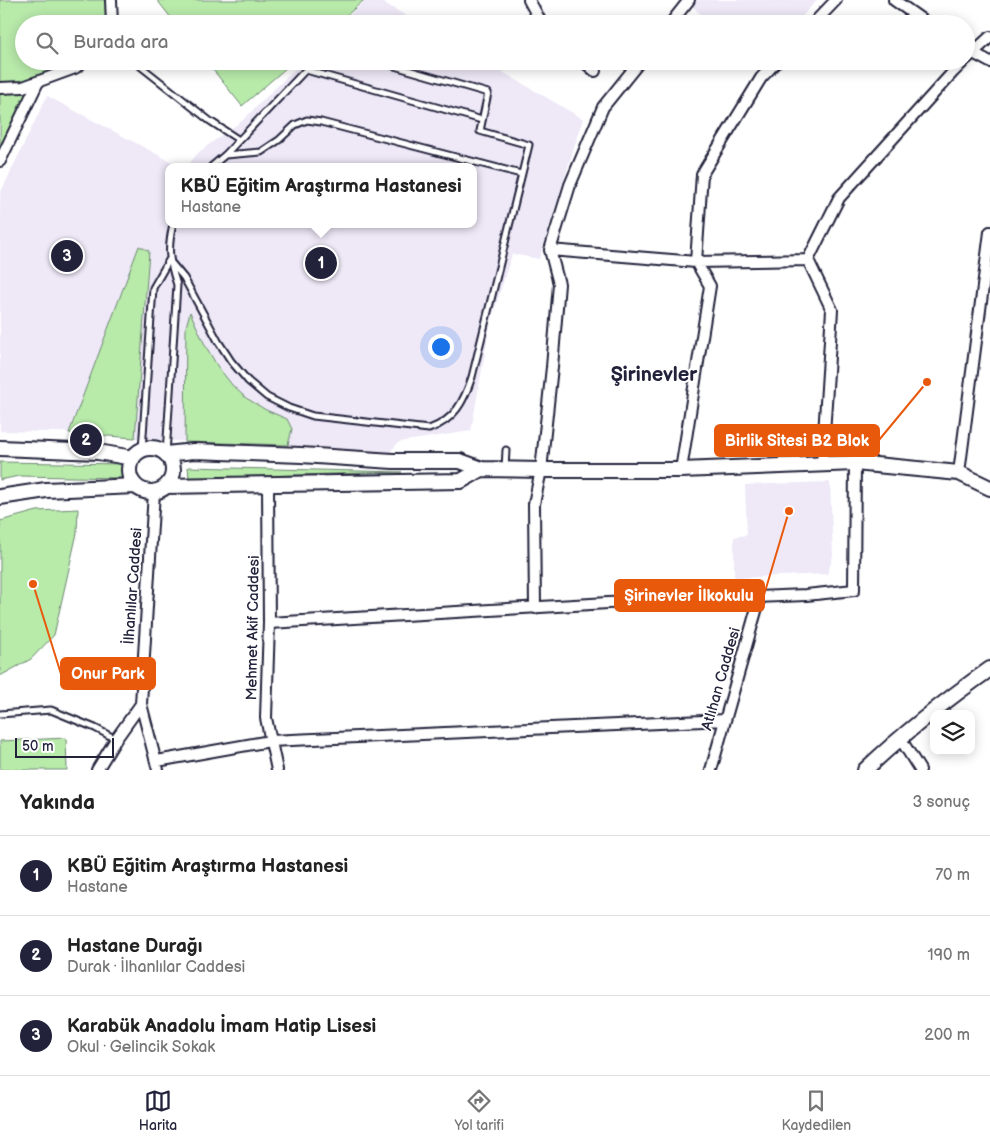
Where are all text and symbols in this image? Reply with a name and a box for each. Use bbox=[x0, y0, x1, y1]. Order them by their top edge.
search box bbox=[15, 15, 975, 70]
icon: search bbox=[33, 29, 61, 57]
text: Burada ara bbox=[73, 31, 169, 54]
popup bbox=[165, 163, 477, 228]
text: KBÜ Eğitim Araştırma Hastanesi bbox=[180, 175, 462, 198]
text: Hastane bbox=[180, 198, 241, 217]
pin: 3 bbox=[51, 237, 83, 275]
pin: 1 bbox=[305, 244, 337, 282]
your location bbox=[428, 334, 454, 360]
district label: Şirinevler bbox=[611, 363, 698, 387]
pin: 2 bbox=[70, 421, 102, 459]
callout: Birlik Sitesi B2 Blok bbox=[715, 425, 879, 456]
text: Birlik Sitesi B2 Blok bbox=[725, 432, 870, 451]
street label: İlhanlılar Caddesi bbox=[119, 527, 147, 645]
street label: Mehmet Akif Caddesi bbox=[242, 555, 264, 701]
callout: Şirinevler İlkokulu bbox=[615, 580, 764, 611]
text: Şirinevler İlkokulu bbox=[624, 585, 754, 606]
street label: Atlıhan Caddesi bbox=[697, 625, 745, 733]
callout: Onur Park bbox=[61, 658, 155, 689]
text: Onur Park bbox=[71, 665, 145, 684]
map controls bbox=[930, 710, 975, 755]
button: layers bbox=[930, 710, 975, 755]
scale bar bbox=[15, 735, 114, 758]
text: 50 m bbox=[22, 738, 54, 755]
text: Yakında bbox=[20, 790, 95, 815]
text: 3 sonuç bbox=[912, 793, 970, 812]
text: KBÜ Eğitim Araştırma Hastanesi bbox=[67, 855, 348, 878]
text: 1 bbox=[33, 866, 39, 885]
text: 70 m bbox=[935, 866, 970, 885]
text: Hastane bbox=[67, 878, 128, 897]
text: Hastane Durağı bbox=[67, 935, 202, 958]
text: 2 bbox=[31, 946, 41, 965]
text: 190 m bbox=[928, 946, 970, 965]
text: Durak · İlhanlılar Caddesi bbox=[67, 958, 245, 977]
text: Karabük Anadolu İmam Hatip Lisesi bbox=[67, 1015, 376, 1038]
text: 3 bbox=[31, 1026, 41, 1045]
text: 200 m bbox=[924, 1026, 970, 1045]
text: Okul · Gelincik Sokak bbox=[67, 1038, 215, 1057]
tab: Harita bbox=[139, 1087, 177, 1134]
tab: Yol tarifi bbox=[455, 1087, 504, 1134]
tab: Kaydedilen bbox=[782, 1087, 851, 1134]

